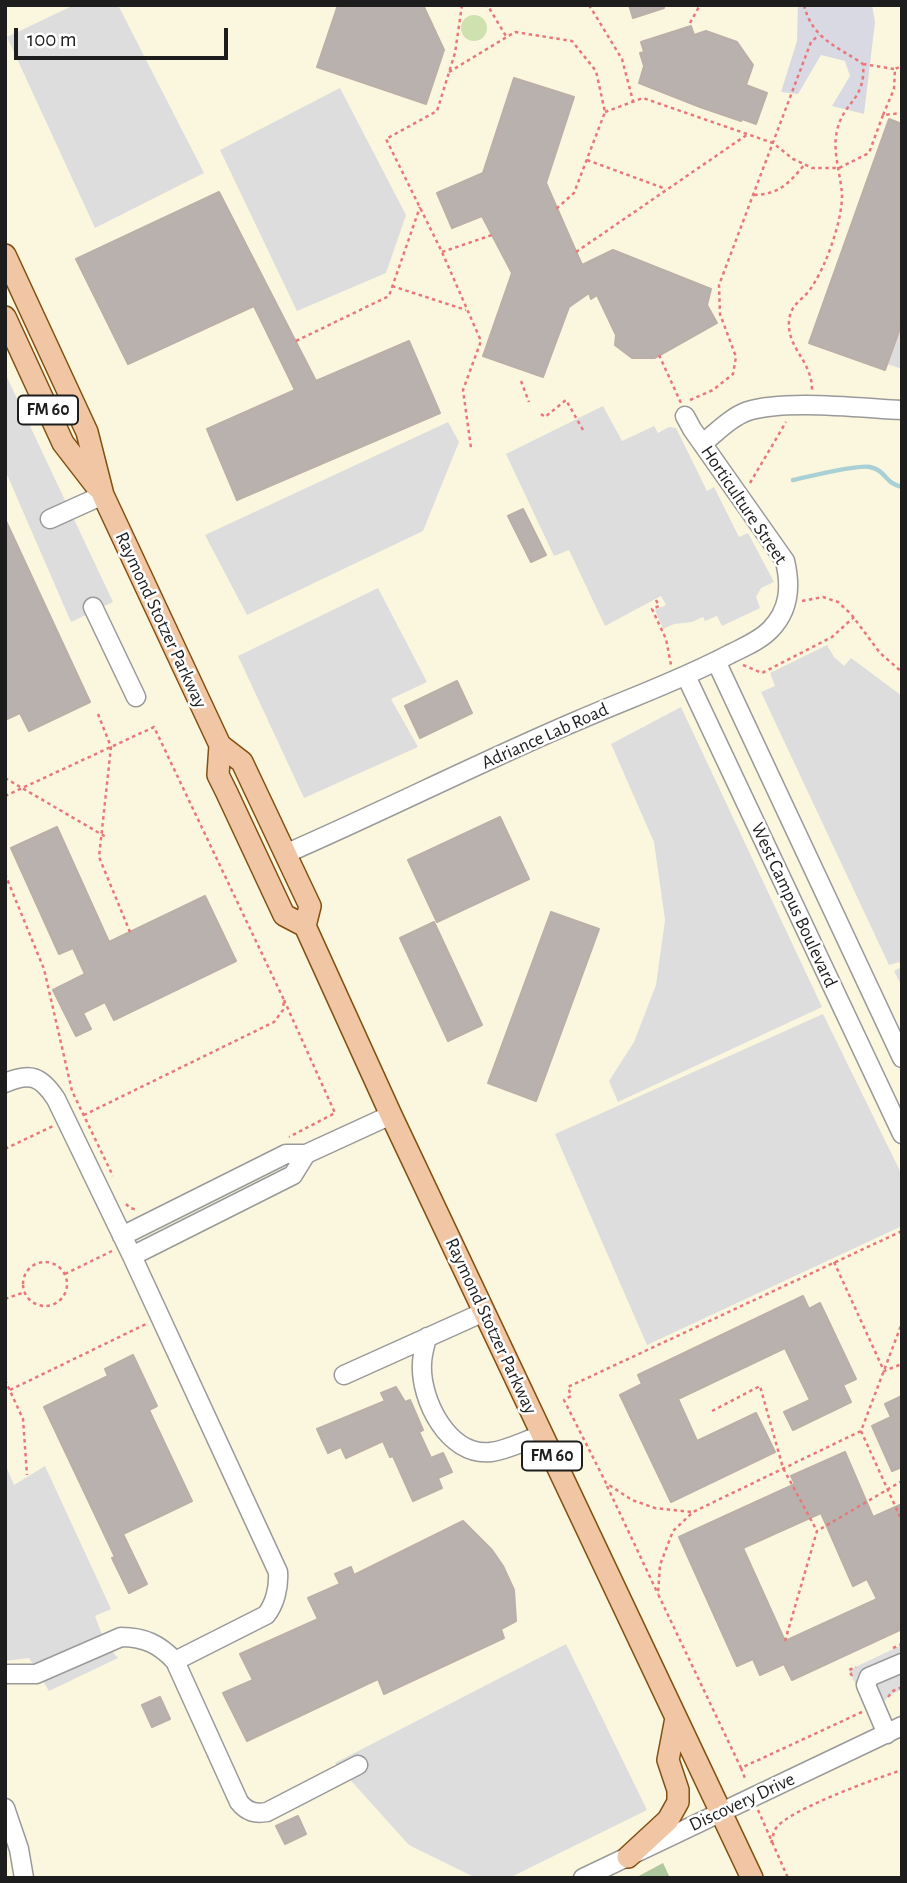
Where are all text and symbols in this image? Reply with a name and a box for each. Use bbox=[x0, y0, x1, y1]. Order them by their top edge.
scale bar bbox=[18, 14, 231, 58]
text: 100 m bbox=[27, 29, 77, 50]
road number: FM 60 bbox=[18, 396, 78, 424]
street label: Horticulture Street bbox=[696, 441, 792, 569]
street label: Raymond Stotzer Parkway bbox=[110, 528, 212, 712]
street label: Adriance Lab Road bbox=[478, 698, 612, 774]
street label: West Campus Boulevard bbox=[746, 819, 842, 991]
street label: Raymond Stotzer Parkway bbox=[440, 1234, 542, 1418]
road number: FM 60 bbox=[522, 1442, 582, 1470]
street label: Discovery Drive bbox=[686, 1768, 798, 1836]

